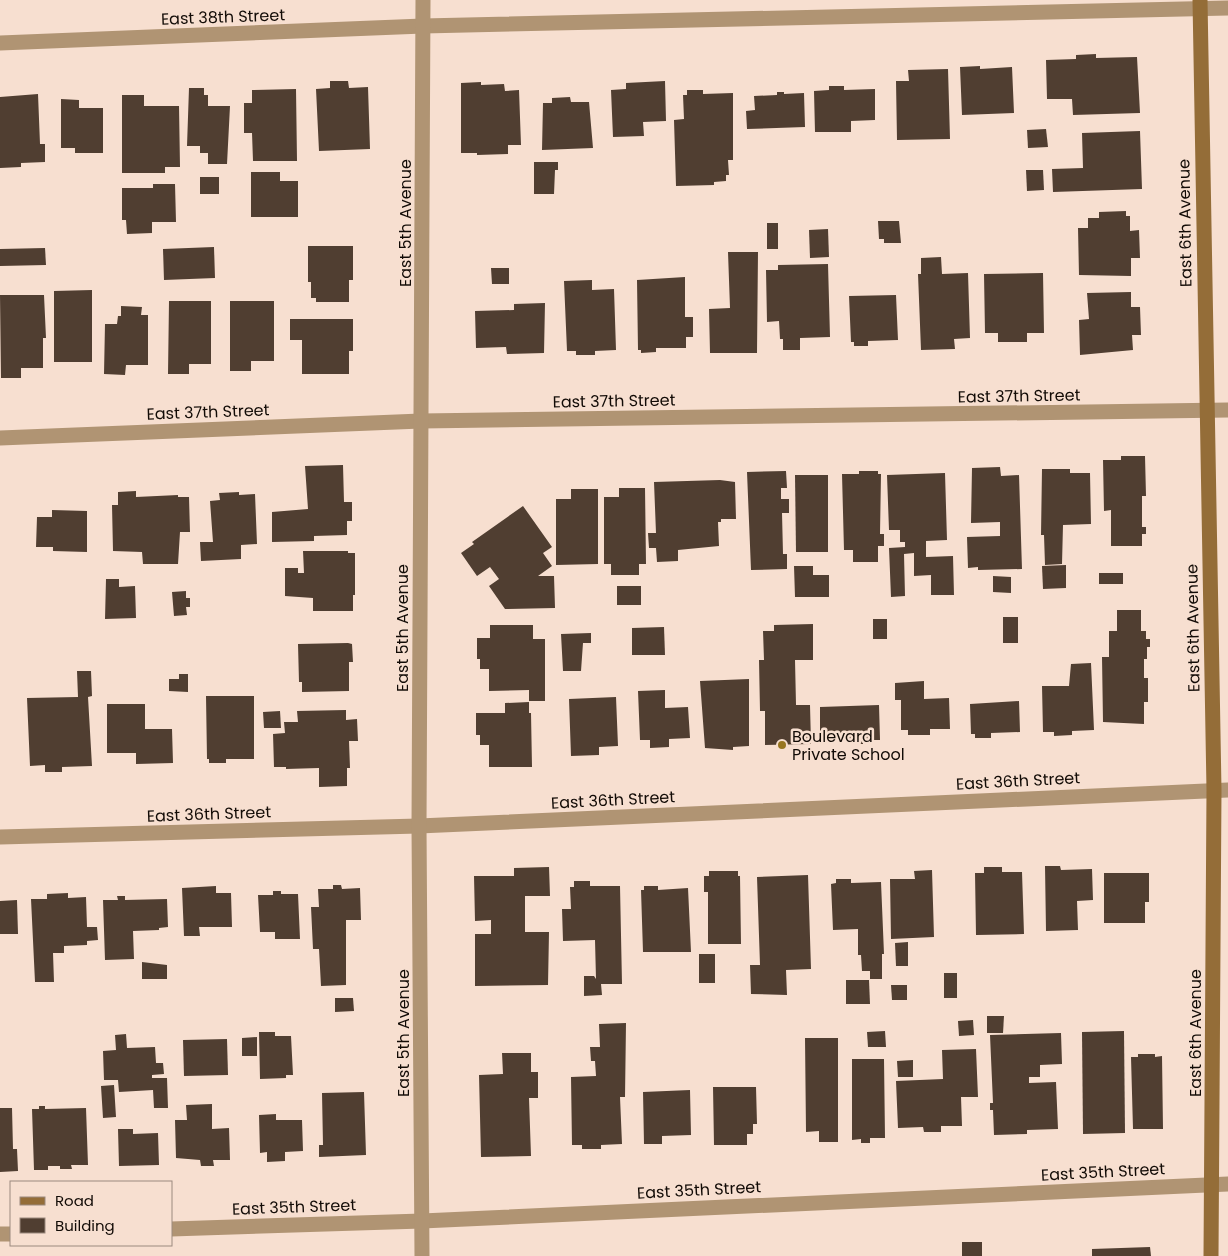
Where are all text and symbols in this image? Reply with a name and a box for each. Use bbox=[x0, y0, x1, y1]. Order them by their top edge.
street label: East 38th Street bbox=[161, 3, 286, 31]
street label: East 5th Avenue bbox=[394, 159, 417, 287]
street label: East 6th Avenue bbox=[1172, 159, 1198, 287]
street label: East 37th Street bbox=[957, 383, 1081, 409]
street label: East 37th Street bbox=[552, 388, 676, 414]
street label: East 37th Street bbox=[146, 398, 270, 426]
street label: East 5th Avenue bbox=[391, 564, 414, 692]
street label: East 6th Avenue bbox=[1180, 564, 1206, 692]
place label: Boulevard Private School bbox=[792, 725, 905, 766]
marker: Boulevard Private School bbox=[776, 739, 788, 751]
street label: East 36th Street bbox=[955, 766, 1081, 796]
street label: East 36th Street bbox=[550, 785, 676, 815]
street label: East 36th Street bbox=[147, 800, 272, 828]
street label: East 5th Avenue bbox=[392, 969, 415, 1097]
street label: East 6th Avenue bbox=[1184, 969, 1207, 1097]
street label: East 35th Street bbox=[1040, 1157, 1166, 1187]
street label: East 35th Street bbox=[636, 1175, 762, 1205]
legend bbox=[10, 1181, 172, 1246]
text: Road bbox=[55, 1190, 94, 1211]
street label: East 35th Street bbox=[232, 1193, 357, 1221]
text: Building bbox=[55, 1215, 115, 1236]

